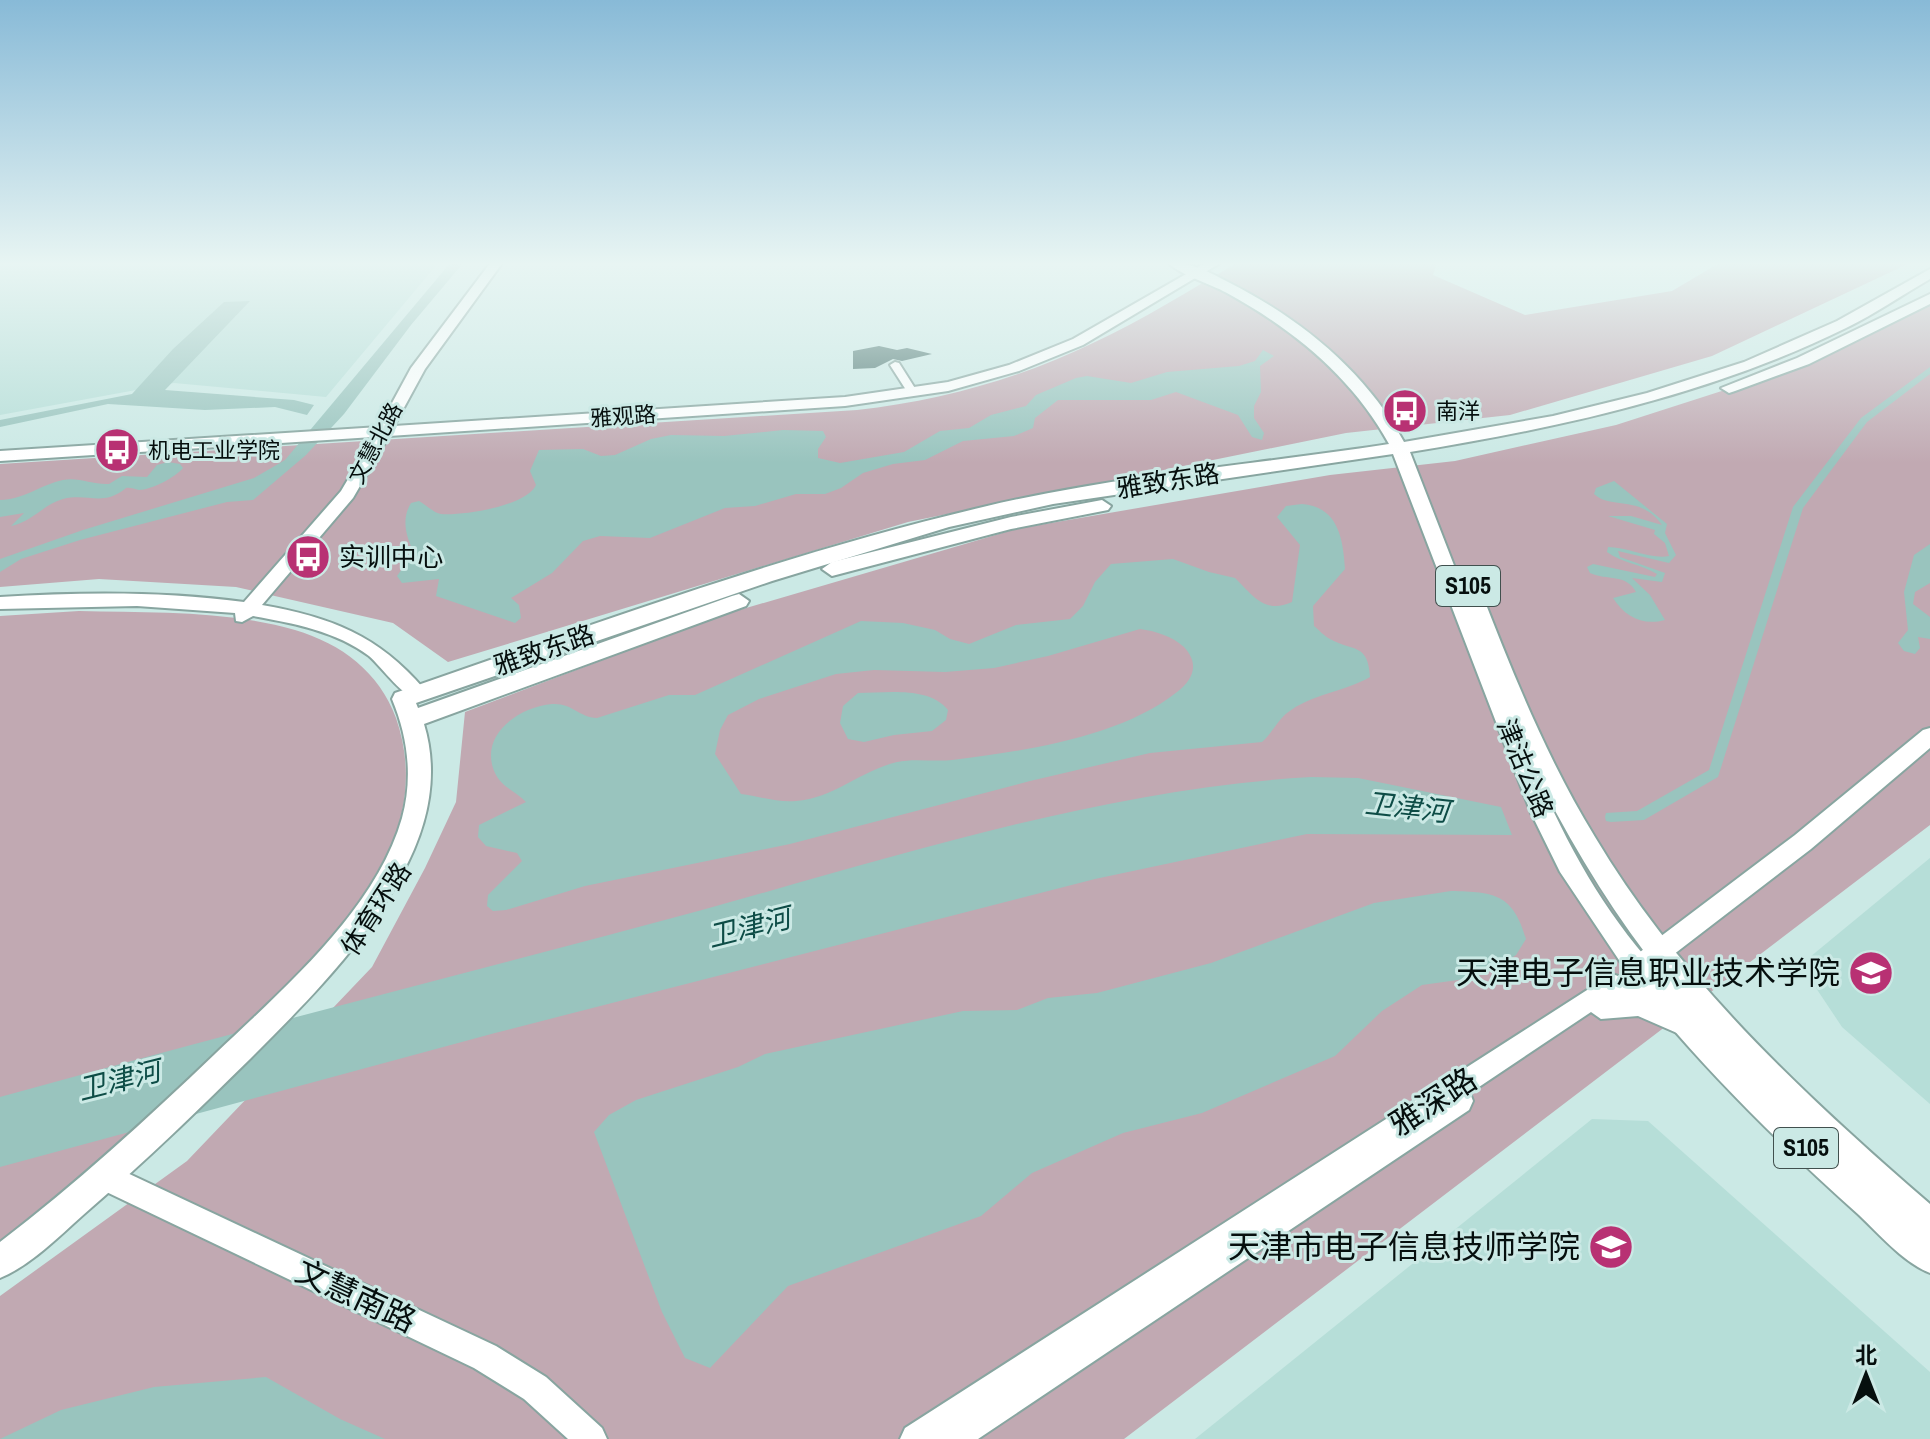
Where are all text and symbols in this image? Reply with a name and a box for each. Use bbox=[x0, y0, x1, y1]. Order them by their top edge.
bus stop icon: 南洋 bbox=[1381, 387, 1429, 435]
place label: 南洋 bbox=[1436, 396, 1480, 426]
street label: 文慧北路 bbox=[341, 397, 409, 489]
street label: 雅观路 bbox=[589, 399, 657, 433]
bus stop icon: 机电工业学院 bbox=[93, 426, 141, 474]
place label: 机电工业学院 bbox=[148, 435, 280, 465]
street label: 雅致东路 bbox=[1114, 455, 1222, 506]
bus stop icon: 实训中心 bbox=[284, 533, 332, 581]
place label: 实训中心 bbox=[339, 539, 443, 574]
road number: S105 bbox=[1436, 566, 1500, 606]
street label: 雅致东路 bbox=[489, 616, 599, 683]
street label: 津沽公路 bbox=[1489, 713, 1562, 823]
water label: 卫津河 bbox=[1363, 784, 1456, 831]
street label: 体育环路 bbox=[333, 856, 419, 962]
water label: 卫津河 bbox=[704, 897, 799, 956]
school or university icon: 天津电子信息职业技术学院 bbox=[1847, 949, 1895, 997]
place label: 天津电子信息职业技术学院 bbox=[1456, 951, 1840, 994]
water label: 卫津河 bbox=[74, 1050, 169, 1109]
street label: 雅深路 bbox=[1381, 1057, 1485, 1146]
road number: S105 bbox=[1774, 1128, 1838, 1168]
school or university icon: 天津市电子信息技师学院 bbox=[1587, 1223, 1635, 1271]
place label: 天津市电子信息技师学院 bbox=[1228, 1225, 1580, 1268]
street label: 文慧南路 bbox=[289, 1249, 423, 1342]
north arrow bbox=[1826, 1335, 1906, 1415]
text: 北 bbox=[1855, 1340, 1877, 1370]

